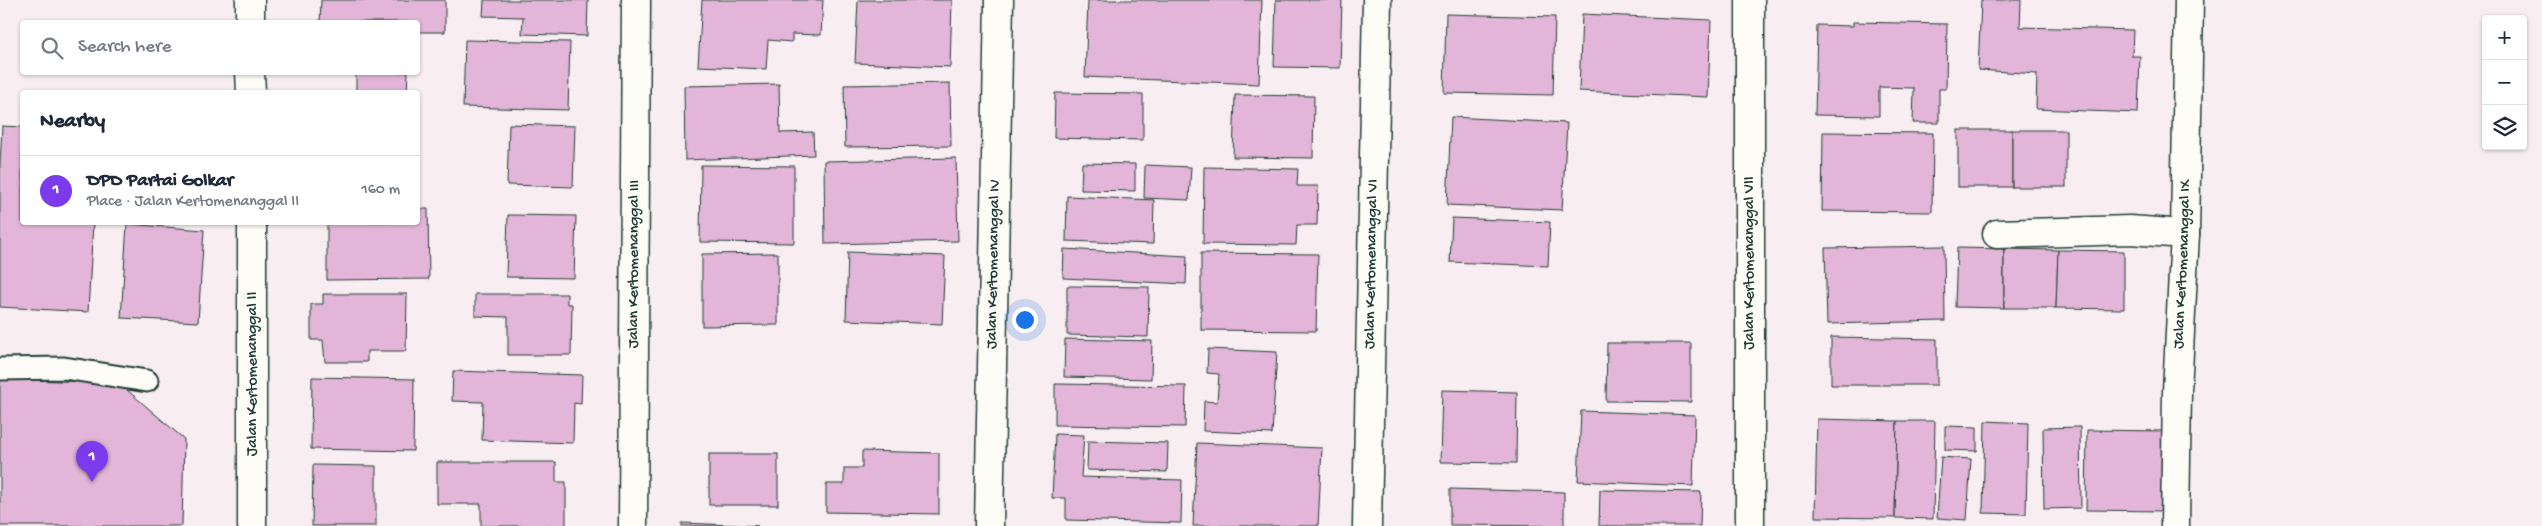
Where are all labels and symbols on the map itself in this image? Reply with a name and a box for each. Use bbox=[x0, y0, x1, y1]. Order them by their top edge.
street label: Jalan Kertomenanggal VII bbox=[1741, 176, 1760, 350]
street label: Jalan Kertomenanggal IV bbox=[983, 179, 1005, 349]
street label: Jalan Kertomenanggal VI bbox=[1361, 179, 1383, 349]
street label: Jalan Kertomenanggal IX bbox=[2170, 179, 2195, 349]
street label: Jalan Kertomenanggal III bbox=[625, 180, 644, 348]
street label: Jalan Kertomenanggal II bbox=[244, 292, 263, 456]
your location bbox=[1012, 307, 1038, 333]
pin: 1 bbox=[76, 441, 108, 482]

